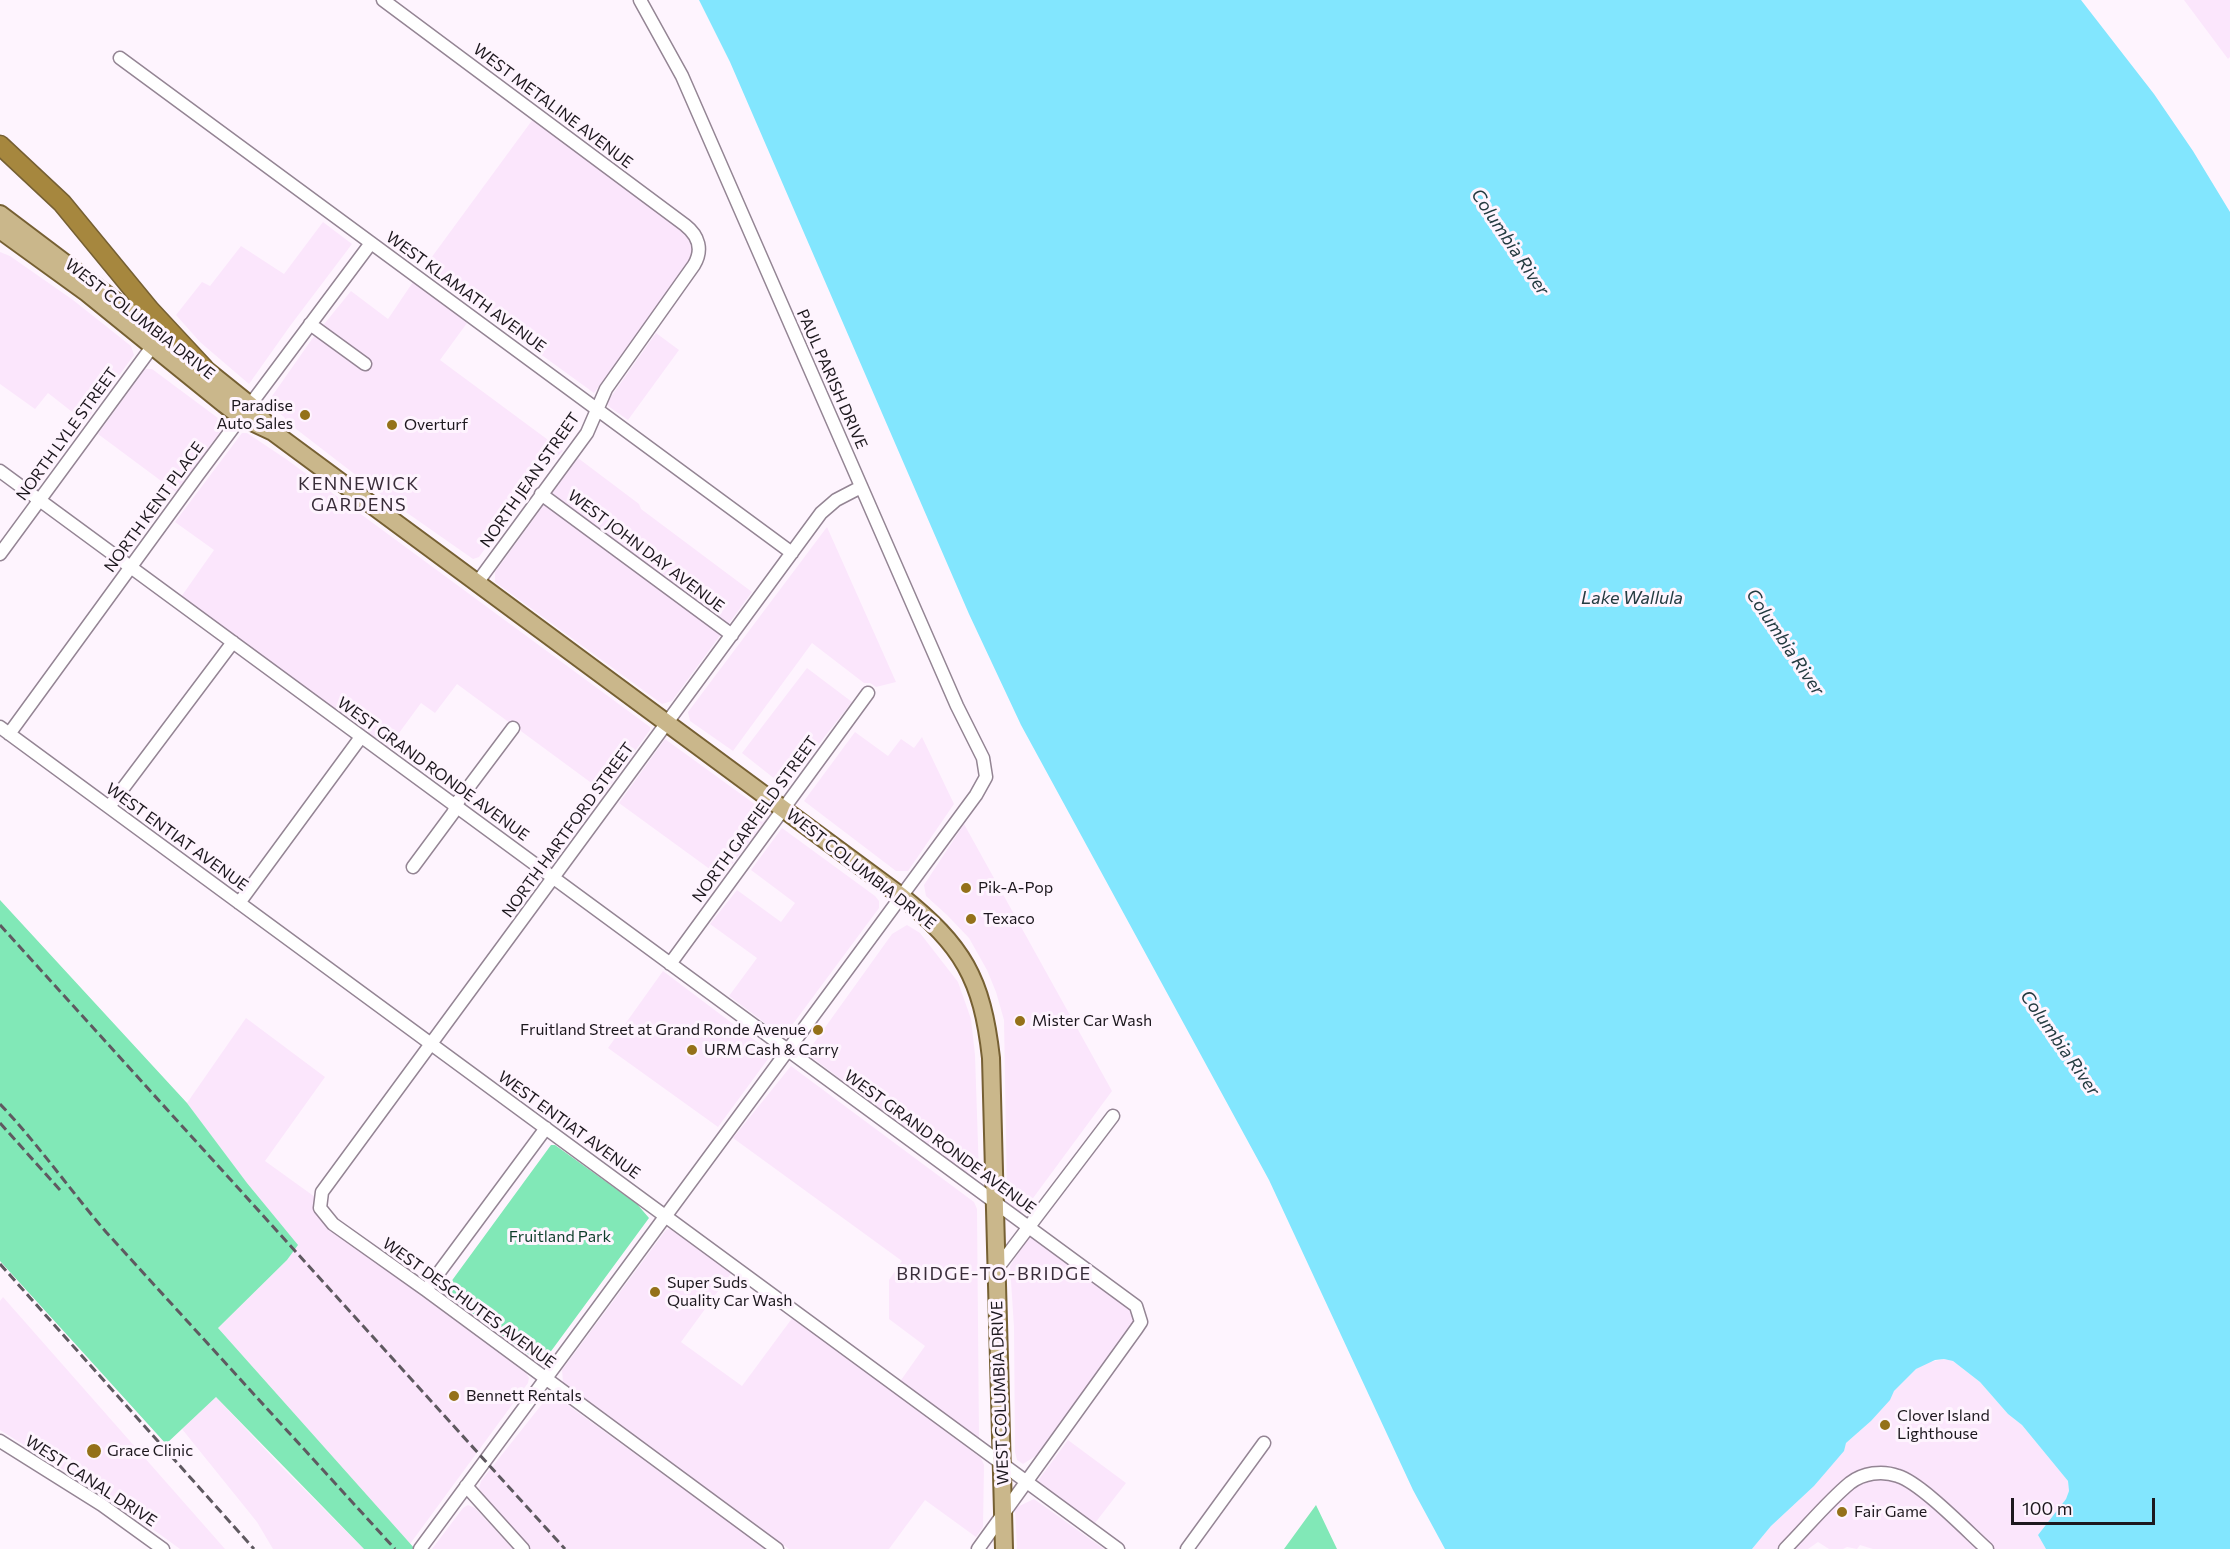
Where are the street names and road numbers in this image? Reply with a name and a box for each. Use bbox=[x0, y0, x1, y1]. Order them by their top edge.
street label: WEST METALINE AVENUE bbox=[469, 40, 637, 172]
street label: WEST KLAMATH AVENUE bbox=[382, 227, 550, 357]
street label: WEST COLUMBIA DRIVE bbox=[61, 255, 219, 383]
street label: PAUL PARISH DRIVE bbox=[793, 306, 871, 452]
street label: NORTH LYLE STREET bbox=[12, 364, 122, 504]
street label: NORTH JEAN STREET bbox=[476, 409, 584, 551]
street label: NORTH KENT PLACE bbox=[100, 438, 208, 576]
street label: WEST JOHN DAY AVENUE bbox=[564, 486, 728, 616]
street label: WEST GRAND RONDE AVENUE bbox=[333, 693, 533, 845]
street label: NORTH GARFIELD STREET bbox=[688, 732, 822, 906]
street label: NORTH HARTFORD STREET bbox=[498, 739, 638, 921]
street label: WEST ENTIAT AVENUE bbox=[102, 779, 252, 895]
street label: WEST COLUMBIA DRIVE bbox=[782, 805, 940, 933]
street label: WEST GRAND RONDE AVENUE bbox=[840, 1066, 1040, 1218]
street label: WEST ENTIAT AVENUE bbox=[494, 1067, 644, 1183]
street label: WEST DESCHUTES AVENUE bbox=[379, 1234, 559, 1372]
street label: WEST COLUMBIA DRIVE bbox=[987, 1300, 1013, 1486]
street label: WEST CANAL DRIVE bbox=[22, 1431, 160, 1531]

